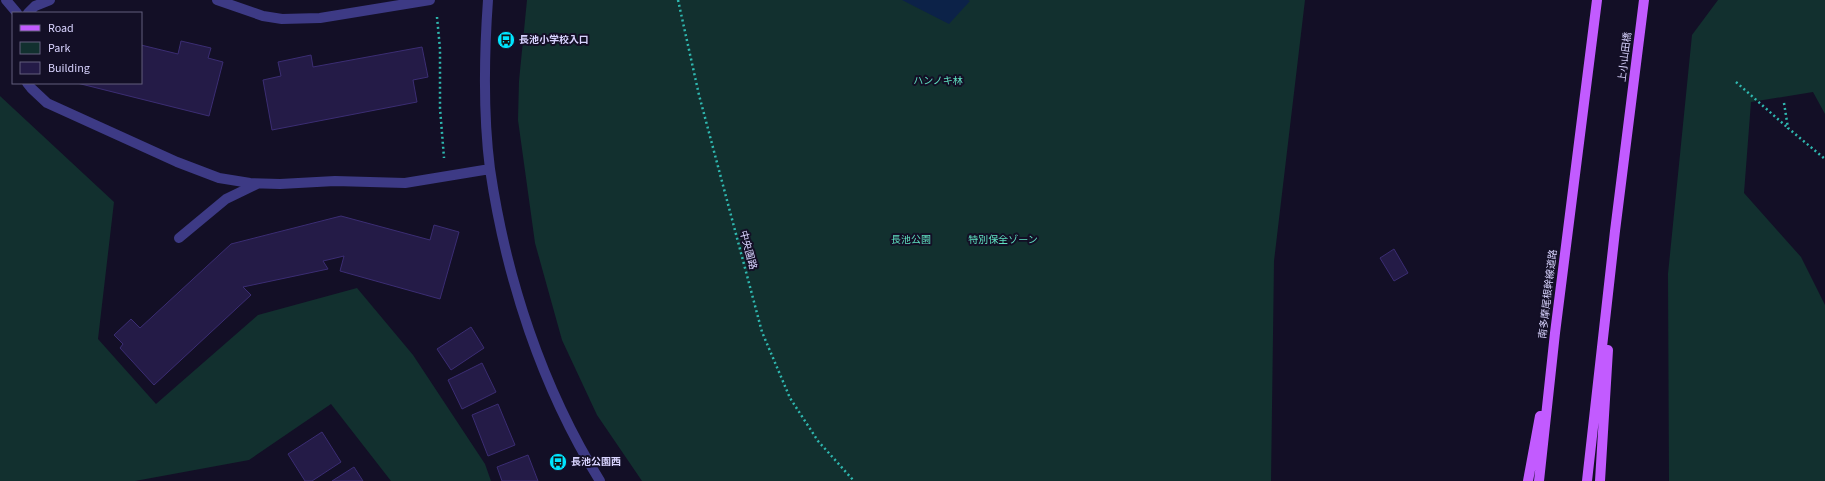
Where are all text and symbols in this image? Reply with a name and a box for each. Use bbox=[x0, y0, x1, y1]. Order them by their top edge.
legend bbox=[12, 12, 142, 84]
text: Road bbox=[48, 20, 74, 37]
bus stop icon: 長池小学校入口 bbox=[496, 30, 516, 50]
street label: 上小山田橋 bbox=[1615, 31, 1635, 83]
place label: 長池小学校入口 bbox=[519, 33, 589, 47]
text: Park bbox=[48, 40, 70, 57]
text: Building bbox=[48, 60, 90, 77]
park label: ハンノキ林 bbox=[913, 74, 963, 88]
street label: 中央園路 bbox=[736, 229, 760, 271]
park label: 長池公園 bbox=[891, 233, 931, 247]
park label: 特別保全ゾーン bbox=[968, 233, 1038, 247]
street label: 南多摩尾根幹線道路 bbox=[1536, 248, 1560, 340]
bus stop icon: 長池公園西 bbox=[548, 452, 568, 472]
place label: 長池公園西 bbox=[571, 455, 621, 469]

